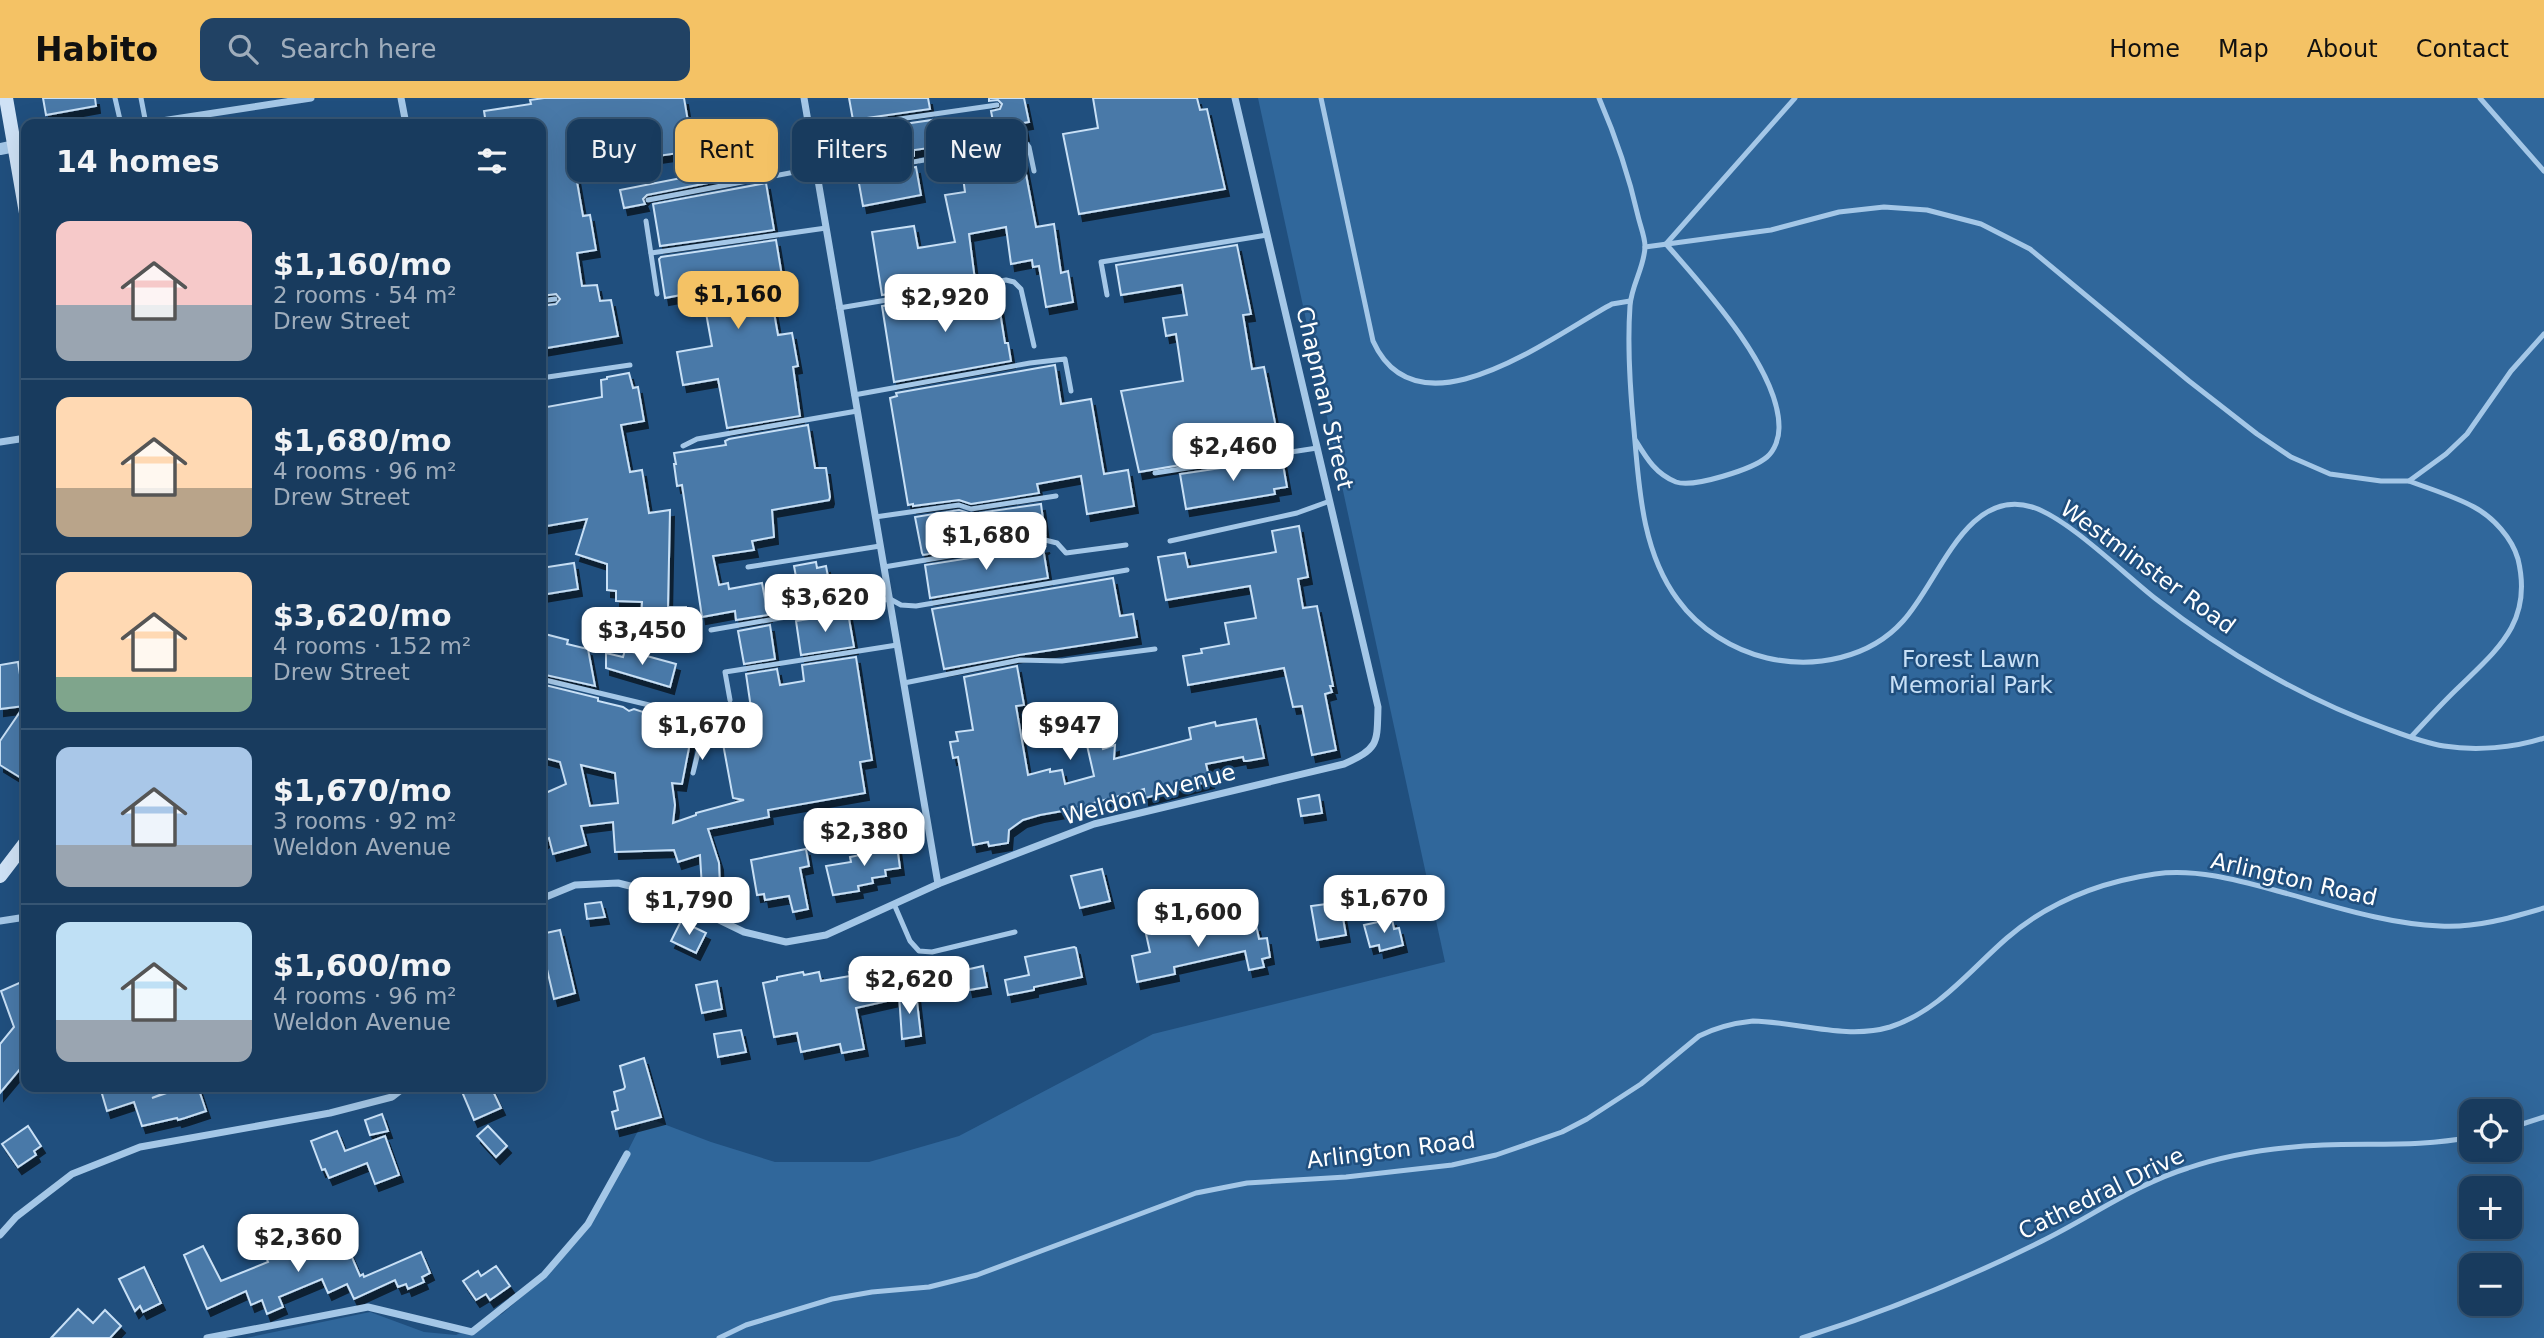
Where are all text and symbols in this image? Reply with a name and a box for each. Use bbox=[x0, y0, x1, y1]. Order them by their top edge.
search box bbox=[200, 18, 690, 81]
text: Habito bbox=[35, 30, 158, 69]
icon: search bbox=[224, 30, 262, 68]
text: Search here bbox=[280, 34, 436, 64]
text: Home bbox=[2109, 35, 2180, 63]
text: Map bbox=[2218, 35, 2269, 63]
text: About bbox=[2307, 35, 2378, 63]
text: Contact bbox=[2416, 35, 2509, 63]
chip: Buy bbox=[567, 119, 661, 182]
chip: Rent bbox=[675, 119, 778, 182]
chip: Filters bbox=[792, 119, 912, 182]
chip: New bbox=[926, 119, 1026, 182]
icon: filters bbox=[473, 142, 511, 180]
text: 14 homes bbox=[56, 144, 220, 179]
text: $1,160/mo bbox=[273, 247, 452, 282]
icon: home bbox=[112, 249, 196, 333]
pin: $1,160 bbox=[681, 272, 795, 331]
pin: $2,920 bbox=[888, 274, 1002, 334]
text: $1,160 bbox=[694, 281, 782, 307]
text: 2 rooms · 54 m² bbox=[273, 282, 457, 308]
text: $2,920 bbox=[901, 284, 989, 310]
street label: Chapman Street bbox=[1291, 304, 1359, 492]
text: Drew Street bbox=[273, 308, 410, 334]
text: $1,680/mo bbox=[273, 423, 452, 458]
pin: $2,460 bbox=[1176, 424, 1290, 483]
icon: home bbox=[112, 425, 196, 509]
text: $2,460 bbox=[1189, 433, 1277, 459]
text: 4 rooms · 96 m² bbox=[273, 458, 457, 484]
text: Drew Street bbox=[273, 484, 410, 510]
street label: Westminster Road bbox=[2056, 495, 2240, 639]
pin: $1,680 bbox=[929, 512, 1043, 572]
text: $1,680 bbox=[942, 522, 1030, 548]
pin: $3,620 bbox=[768, 574, 882, 634]
text: $3,620 bbox=[781, 584, 869, 610]
text: $3,620/mo bbox=[273, 598, 452, 633]
icon: home bbox=[112, 600, 196, 684]
pin: $3,450 bbox=[585, 608, 699, 667]
text: $3,450 bbox=[598, 617, 686, 643]
text: 4 rooms · 152 m² bbox=[273, 633, 471, 659]
park label: Forest Lawn Memorial Park bbox=[1889, 646, 2054, 698]
text: Drew Street bbox=[273, 659, 410, 685]
pin: $1,670 bbox=[645, 702, 759, 762]
pin: $947 bbox=[1029, 702, 1111, 762]
text: $1,670 bbox=[658, 712, 746, 738]
text: $947 bbox=[1038, 712, 1102, 738]
street label: Weldon Avenue bbox=[1060, 758, 1238, 830]
text: $1,670/mo bbox=[273, 773, 452, 808]
icon: home bbox=[112, 775, 196, 859]
text: 3 rooms · 92 m² bbox=[273, 808, 457, 834]
pin: $2,380 bbox=[807, 808, 921, 868]
text: $2,380 bbox=[820, 818, 908, 844]
text: Weldon Avenue bbox=[273, 834, 451, 860]
street label: Arlington Road bbox=[2208, 847, 2380, 911]
pin: $1,670 bbox=[1327, 876, 1441, 935]
pin: $1,790 bbox=[632, 878, 746, 937]
text: $1,670 bbox=[1340, 885, 1428, 911]
text: $1,790 bbox=[645, 887, 733, 913]
pin: $1,600 bbox=[1141, 890, 1255, 949]
text: $1,600 bbox=[1154, 899, 1242, 925]
text: $1,600/mo bbox=[273, 948, 452, 983]
icon: home bbox=[112, 950, 196, 1034]
pin: $2,620 bbox=[852, 956, 966, 1016]
text: $2,620 bbox=[865, 966, 953, 992]
text: 4 rooms · 96 m² bbox=[273, 983, 457, 1009]
text: Weldon Avenue bbox=[273, 1009, 451, 1035]
map controls bbox=[2459, 1099, 2522, 1316]
button: locate bbox=[2459, 1099, 2522, 1162]
street label: Arlington Road bbox=[1305, 1127, 1477, 1173]
street label: Cathedral Drive bbox=[2014, 1142, 2188, 1244]
button: + bbox=[2459, 1176, 2522, 1239]
pin: $2,360 bbox=[241, 1214, 355, 1274]
text: $2,360 bbox=[254, 1224, 342, 1250]
button: − bbox=[2459, 1253, 2522, 1316]

